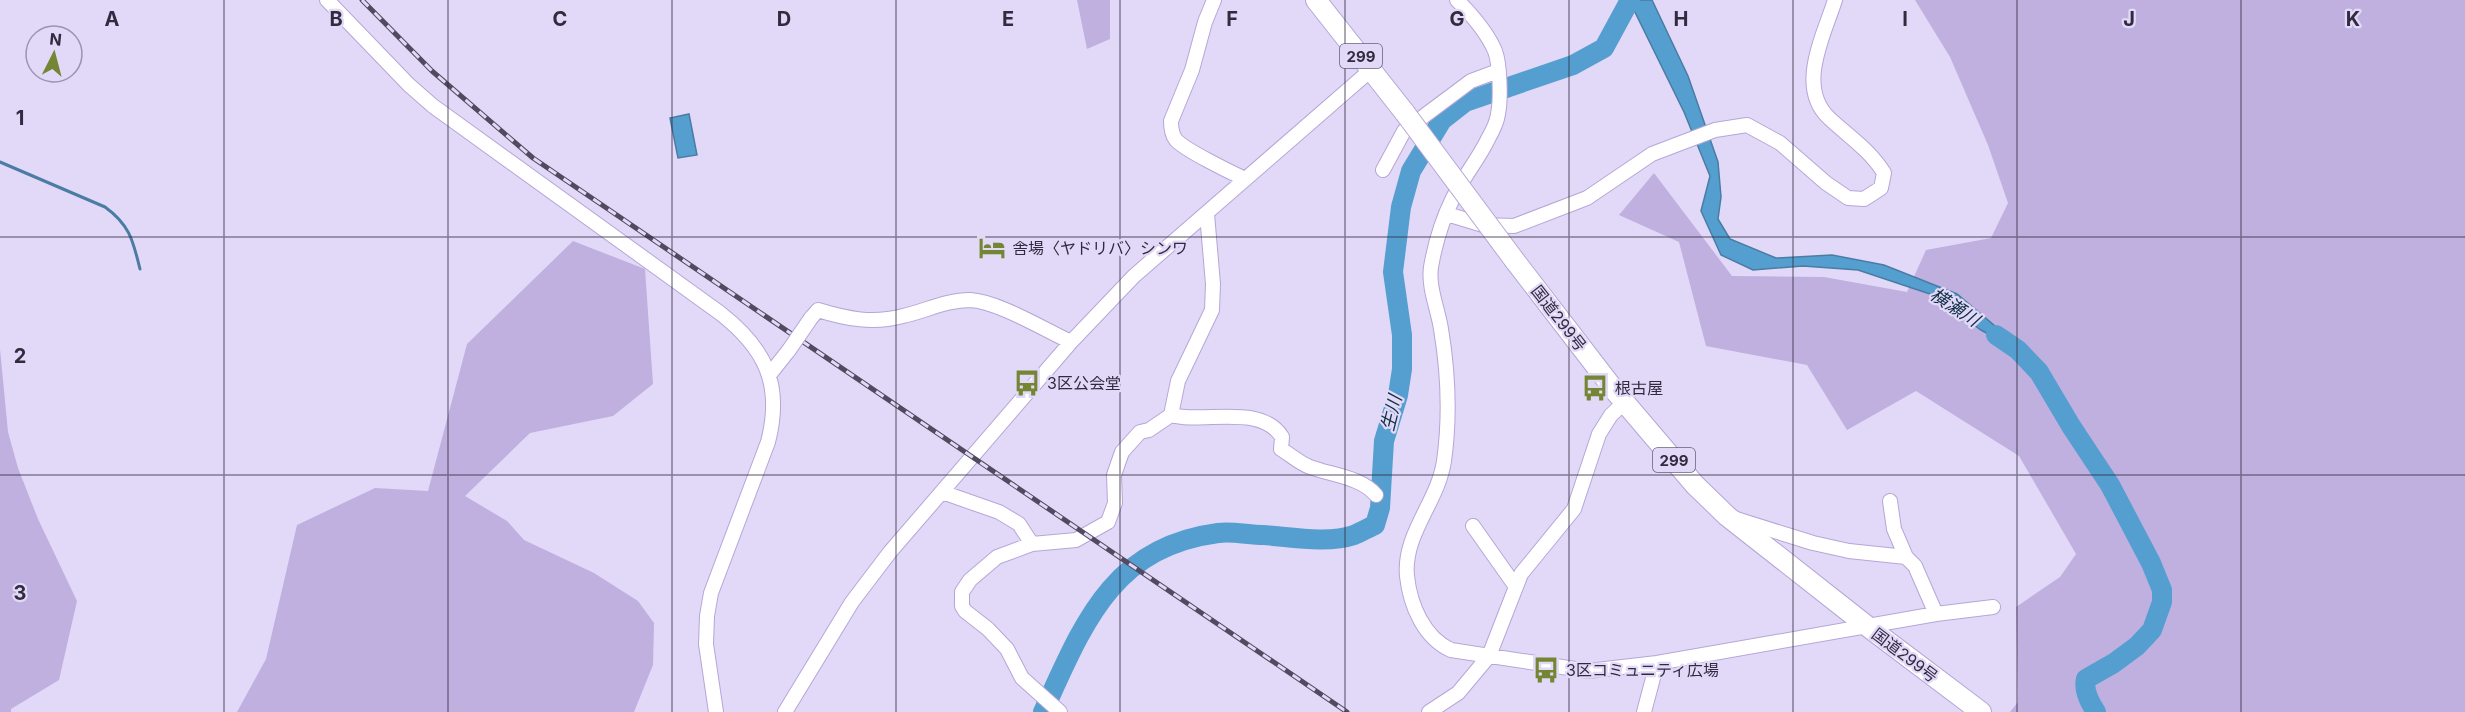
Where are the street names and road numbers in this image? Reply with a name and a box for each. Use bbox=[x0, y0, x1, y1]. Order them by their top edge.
road number: 299 bbox=[1340, 44, 1382, 68]
street label: 国道299号 bbox=[1527, 281, 1591, 355]
road number: 299 bbox=[1653, 448, 1695, 472]
street label: 国道299号 bbox=[1868, 624, 1942, 686]

